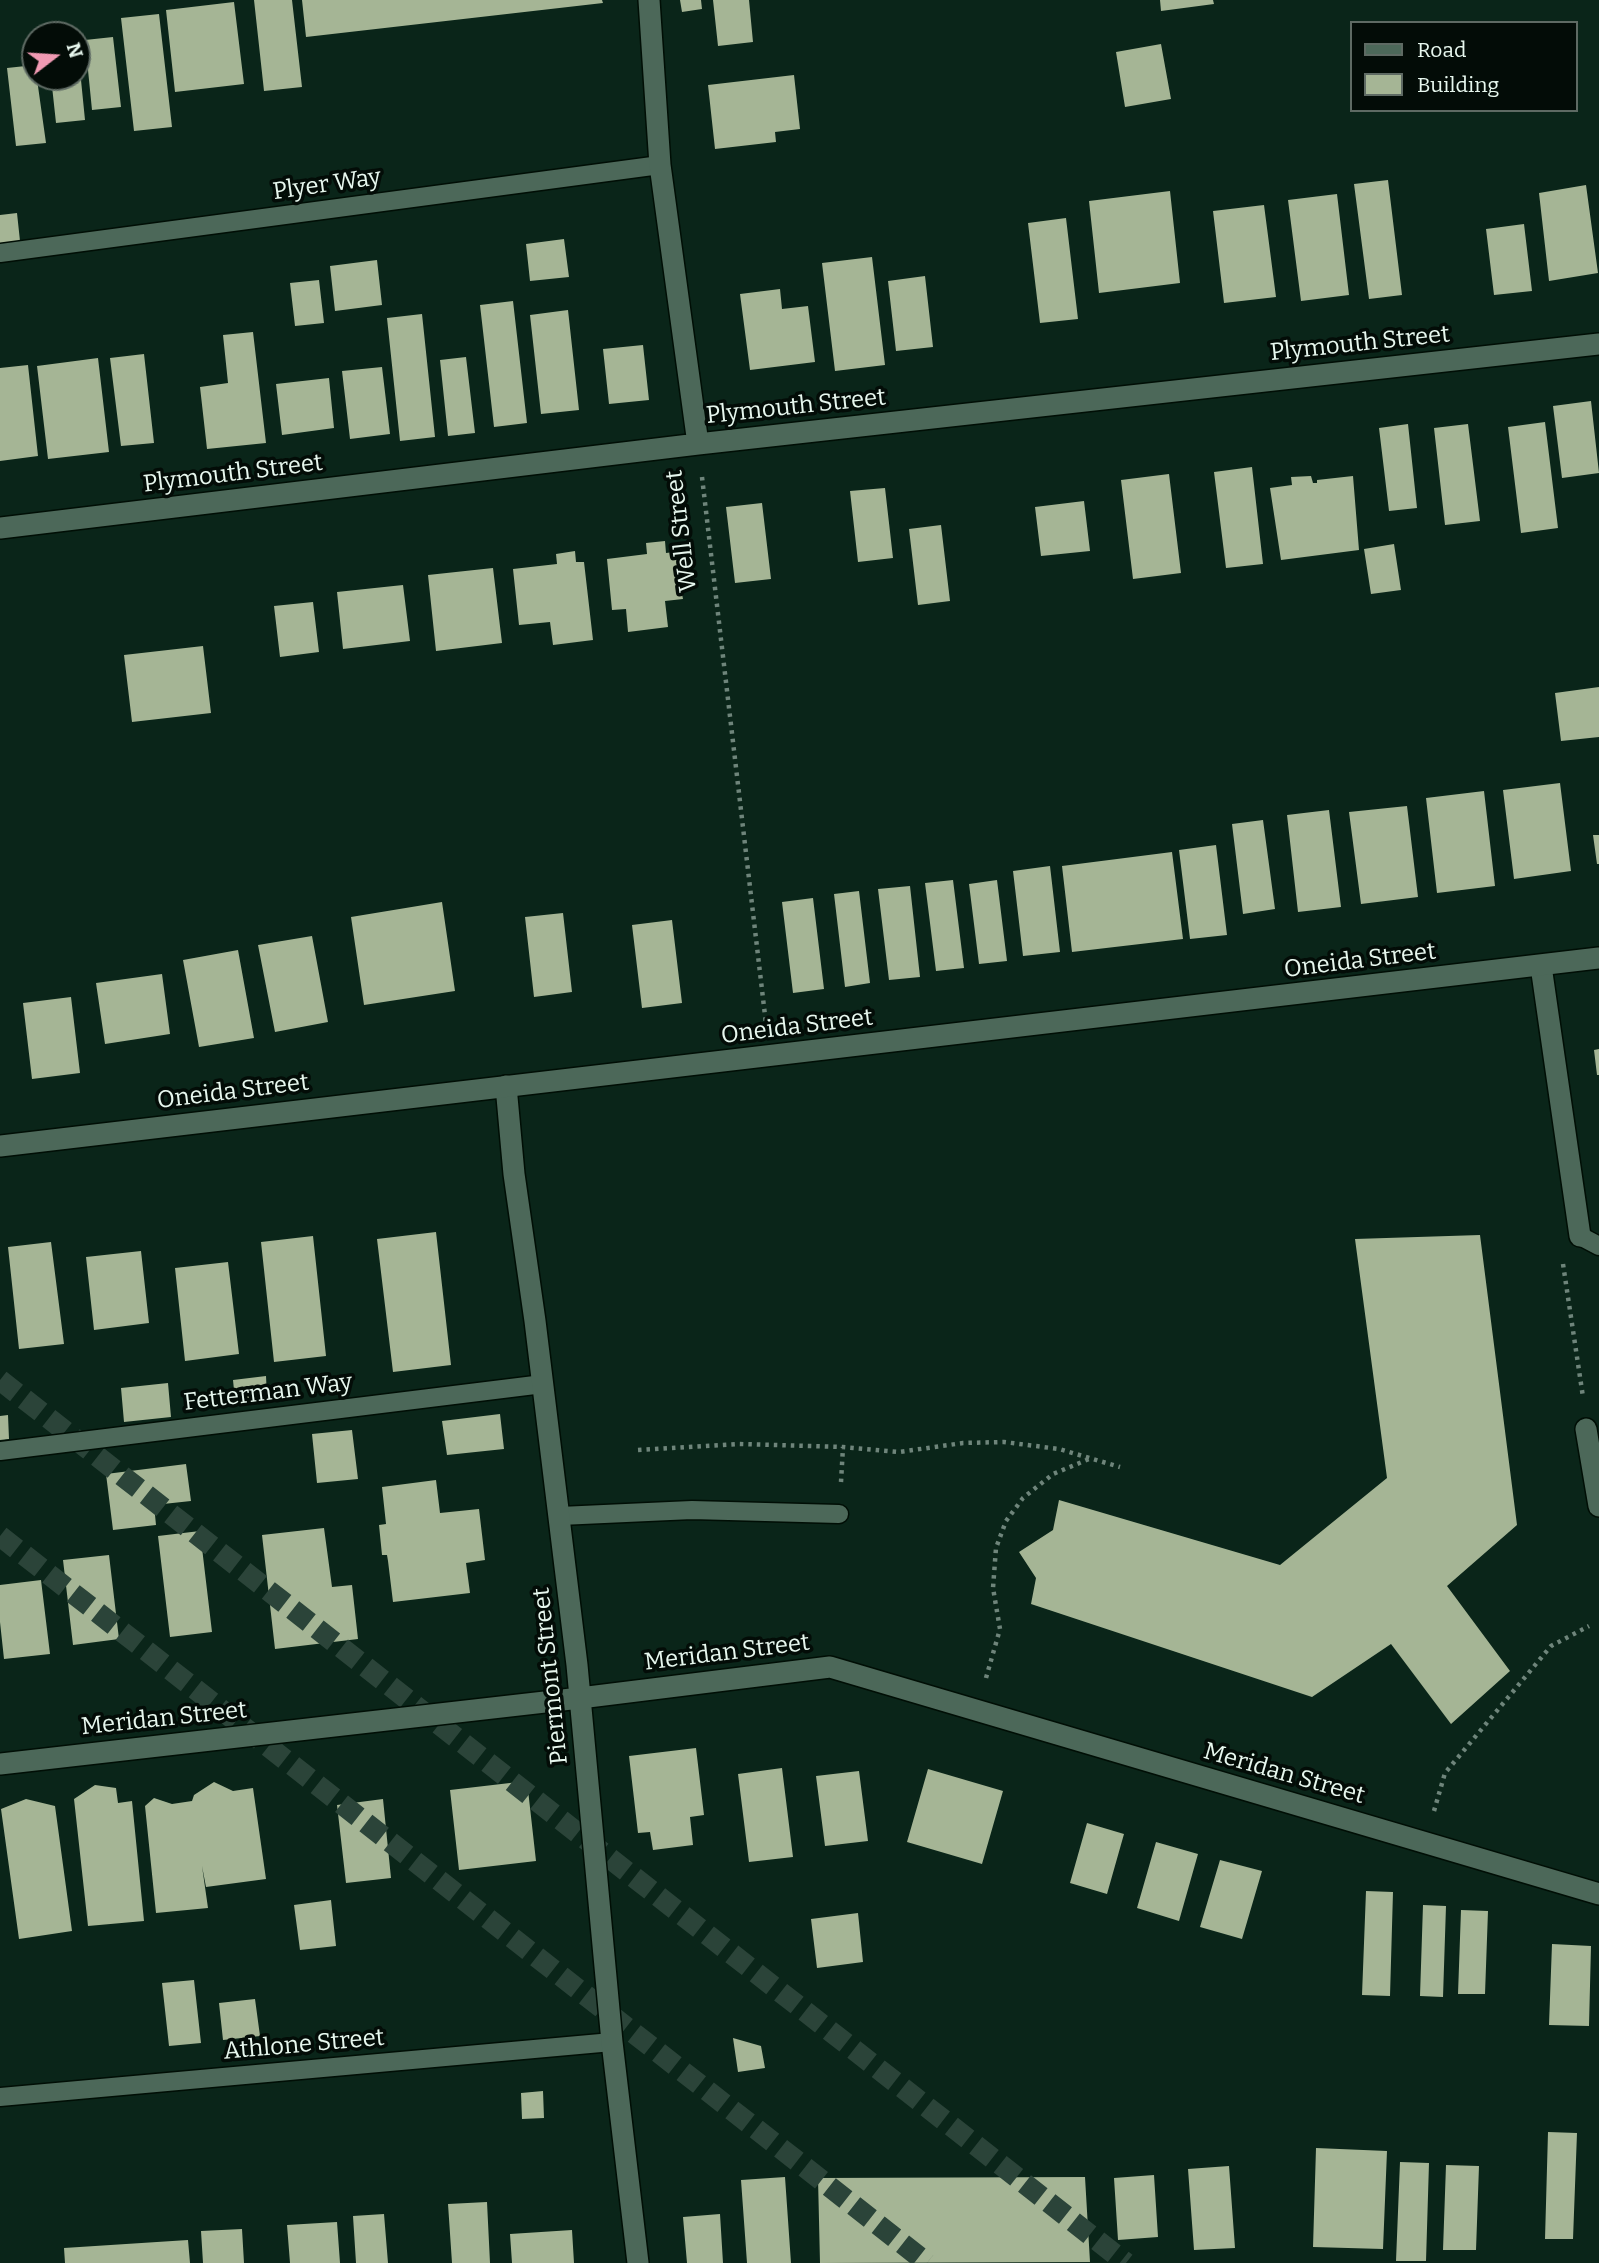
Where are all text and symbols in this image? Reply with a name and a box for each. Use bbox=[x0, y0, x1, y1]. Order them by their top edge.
north arrow bbox=[21, 21, 91, 91]
legend bbox=[1350, 21, 1578, 112]
text: Road bbox=[1417, 37, 1466, 63]
text: N bbox=[62, 40, 88, 61]
text: Building bbox=[1417, 72, 1499, 98]
street label: Plyer Way bbox=[271, 163, 383, 207]
street label: Plymouth Street bbox=[1269, 320, 1451, 368]
street label: Plymouth Street bbox=[705, 383, 887, 431]
street label: Plymouth Street bbox=[142, 449, 324, 499]
street label: Well Street bbox=[660, 469, 704, 593]
street label: Oneida Street bbox=[1283, 937, 1437, 985]
street label: Oneida Street bbox=[720, 1003, 874, 1051]
street label: Oneida Street bbox=[156, 1068, 310, 1116]
street label: Fetterman Way bbox=[182, 1368, 354, 1418]
street label: Piermont Street bbox=[527, 1586, 575, 1766]
street label: Meridan Street bbox=[643, 1629, 811, 1677]
street label: Meridan Street bbox=[80, 1696, 248, 1742]
street label: Meridan Street bbox=[1200, 1737, 1368, 1811]
street label: Athlone Street bbox=[222, 2024, 386, 2066]

